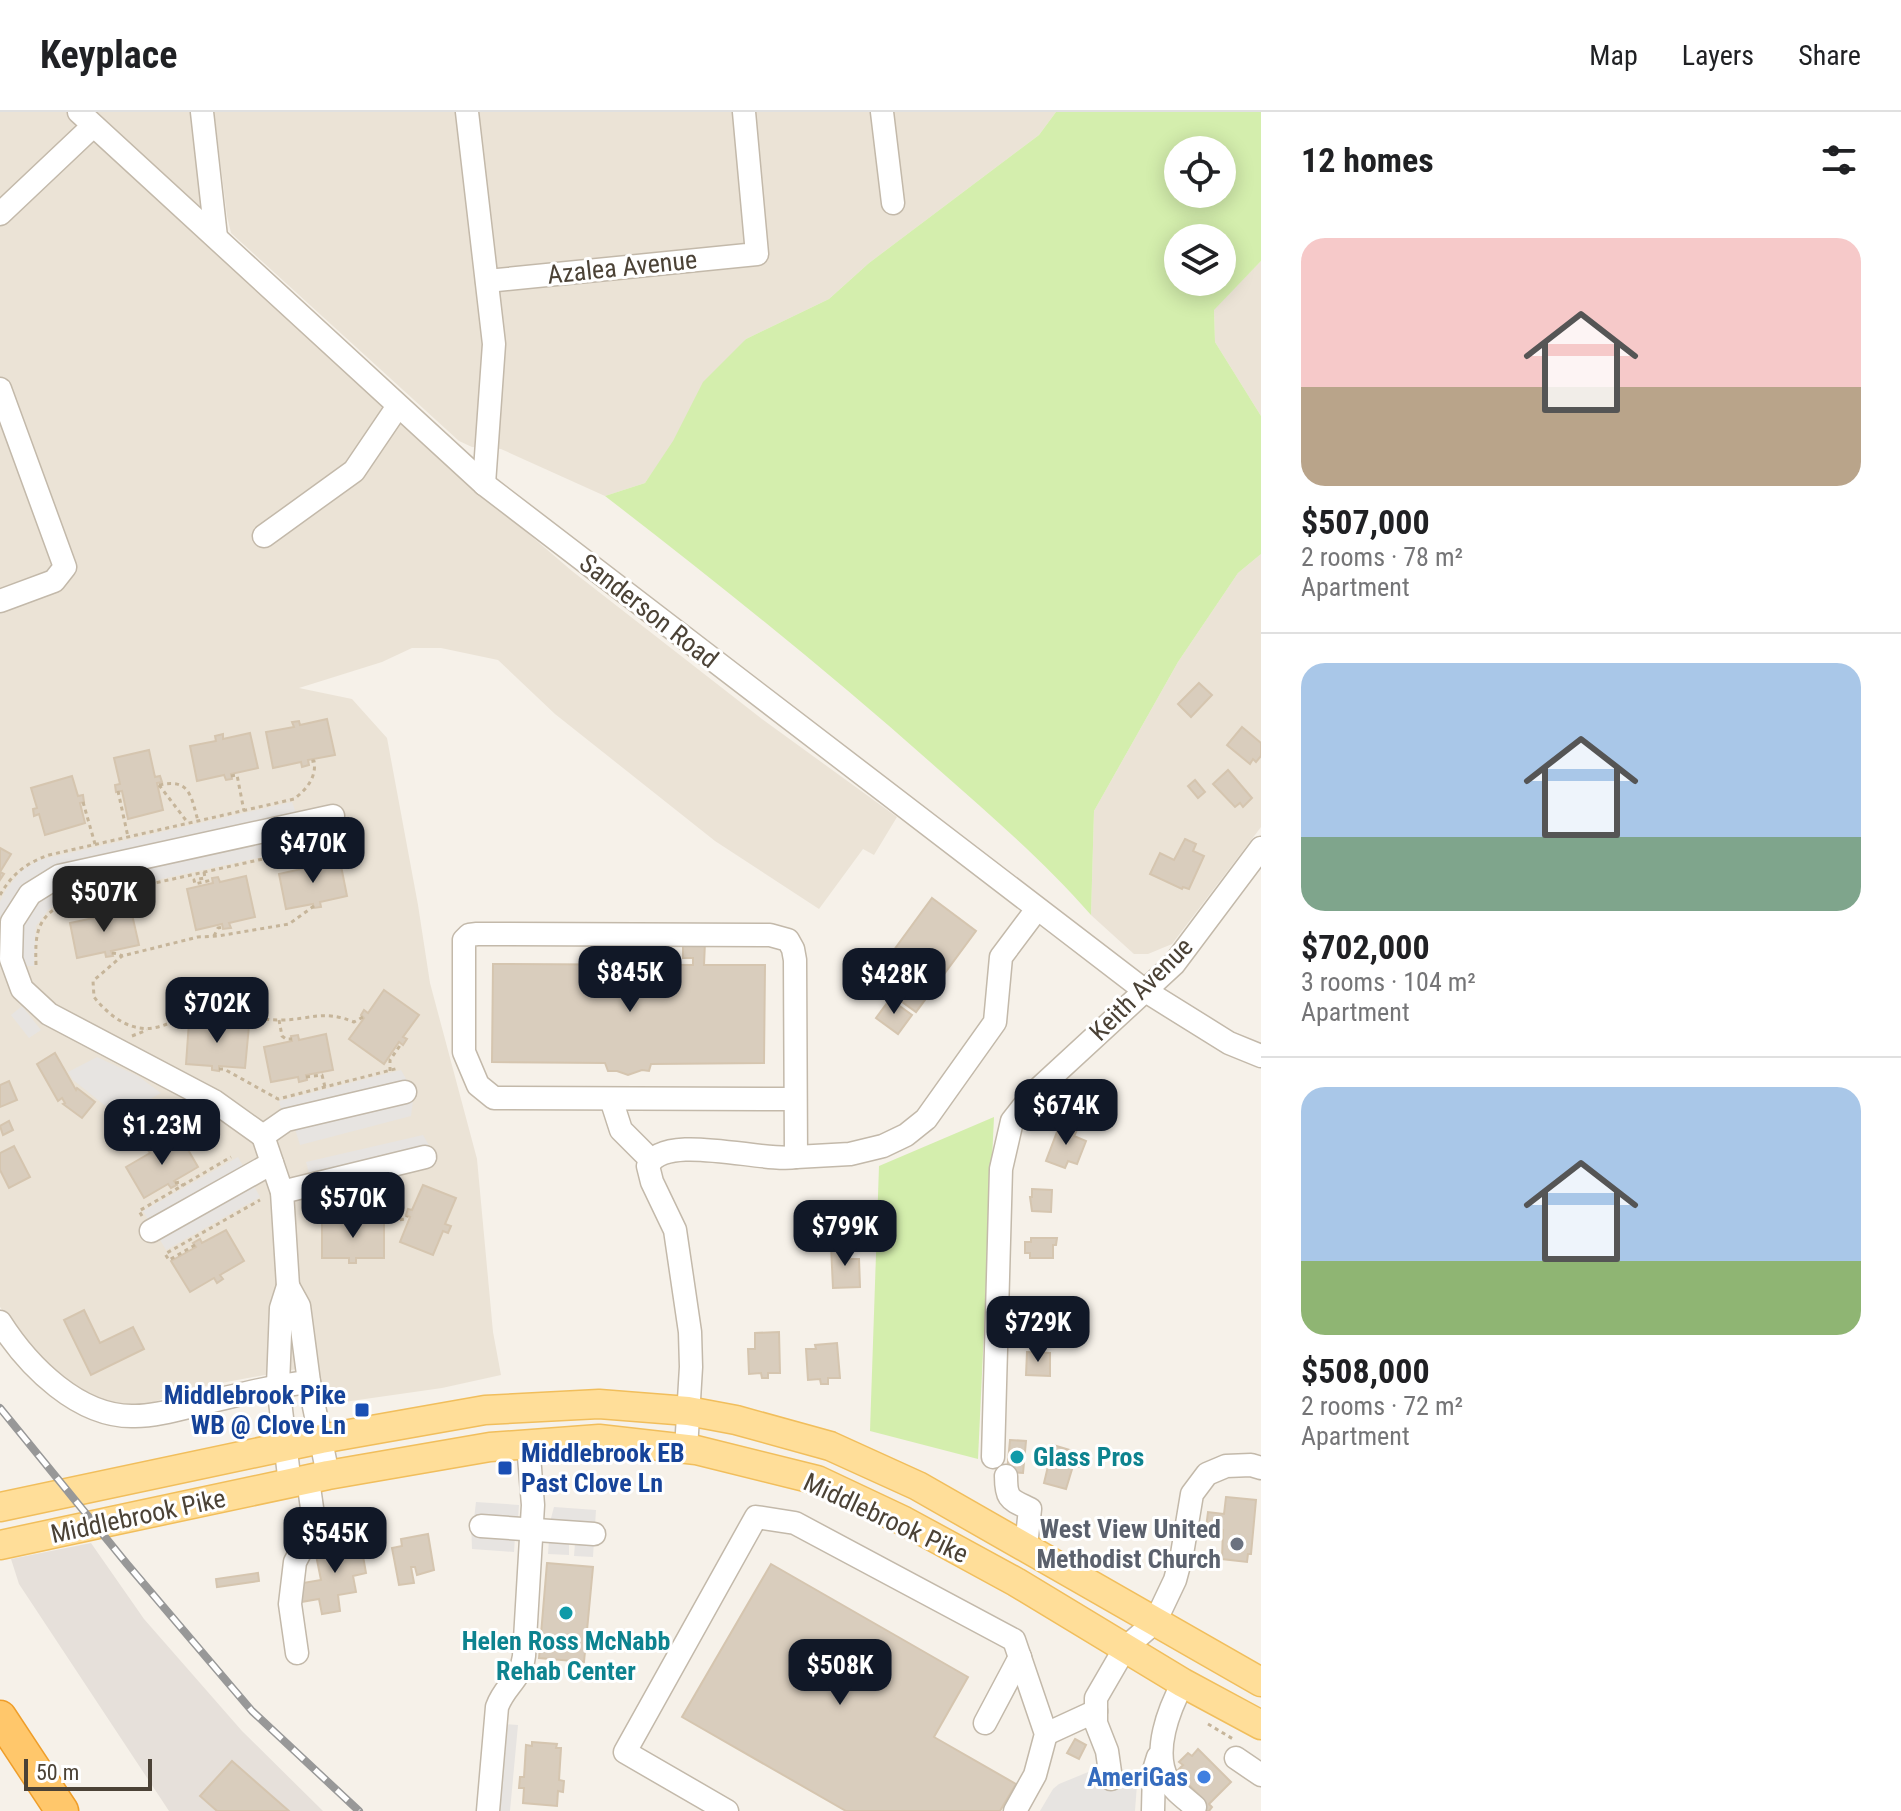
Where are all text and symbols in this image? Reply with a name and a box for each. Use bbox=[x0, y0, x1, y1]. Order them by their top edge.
text: Keyplace bbox=[40, 33, 177, 77]
text: Map bbox=[1589, 39, 1638, 72]
text: Layers bbox=[1682, 39, 1754, 72]
text: Share bbox=[1798, 39, 1861, 72]
map controls bbox=[1164, 136, 1236, 296]
button: locate bbox=[1164, 136, 1236, 208]
icon: filters bbox=[1817, 138, 1861, 182]
text: 12 homes bbox=[1301, 140, 1434, 180]
button: layers bbox=[1164, 224, 1236, 296]
street label: Azalea Avenue bbox=[546, 244, 698, 290]
icon: home bbox=[1509, 290, 1653, 434]
text: $507,000 bbox=[1301, 502, 1430, 542]
text: 2 rooms · 78 m² bbox=[1301, 542, 1463, 572]
street label: Sanderson Road bbox=[574, 548, 724, 674]
text: Apartment bbox=[1301, 572, 1410, 602]
icon: home bbox=[1509, 715, 1653, 859]
pin: $470K bbox=[257, 817, 369, 885]
text: $470K bbox=[280, 828, 346, 858]
pin: $507K bbox=[48, 866, 160, 934]
text: $507K bbox=[71, 877, 137, 907]
text: $702,000 bbox=[1301, 927, 1430, 967]
street label: Keith Avenue bbox=[1083, 931, 1199, 1047]
pin: $845K bbox=[574, 946, 686, 1014]
pin: $428K bbox=[838, 948, 950, 1016]
text: $845K bbox=[597, 957, 663, 987]
text: $428K bbox=[861, 959, 927, 989]
text: 3 rooms · 104 m² bbox=[1301, 967, 1476, 997]
pin: $702K bbox=[161, 977, 273, 1045]
text: $702K bbox=[184, 988, 250, 1018]
text: Apartment bbox=[1301, 997, 1410, 1027]
pin: $674K bbox=[1010, 1079, 1122, 1147]
text: $674K bbox=[1033, 1090, 1099, 1120]
pin: $1.23M bbox=[97, 1099, 227, 1167]
text: $1.23M bbox=[122, 1110, 202, 1140]
icon: home bbox=[1509, 1139, 1653, 1283]
pin: $570K bbox=[297, 1172, 409, 1240]
text: $570K bbox=[320, 1183, 386, 1213]
pin: $799K bbox=[789, 1200, 901, 1268]
text: $799K bbox=[812, 1211, 878, 1241]
pin: $729K bbox=[982, 1296, 1094, 1364]
text: $729K bbox=[1005, 1307, 1071, 1337]
text: $508,000 bbox=[1301, 1351, 1430, 1391]
place label: Middlebrook Pike WB @ Clove Ln bbox=[164, 1380, 346, 1440]
text: 2 rooms · 72 m² bbox=[1301, 1391, 1463, 1421]
marker: Middlebrook Pike WB @ Clove Ln bbox=[353, 1401, 371, 1419]
text: Apartment bbox=[1301, 1421, 1410, 1451]
place label: Middlebrook EB Past Clove Ln bbox=[521, 1438, 685, 1498]
place label: Glass Pros bbox=[1033, 1442, 1144, 1472]
marker: Glass Pros bbox=[1008, 1448, 1026, 1466]
marker: Middlebrook EB Past Clove Ln bbox=[496, 1459, 514, 1477]
street label: Middlebrook Pike bbox=[799, 1467, 973, 1569]
street label: Middlebrook Pike bbox=[48, 1483, 228, 1549]
pin: $545K bbox=[279, 1507, 391, 1575]
place label: West View United Methodist Church bbox=[1036, 1514, 1221, 1574]
text: $545K bbox=[302, 1518, 368, 1548]
marker: West View United Methodist Church bbox=[1228, 1535, 1246, 1553]
marker: Helen Ross McNabb Rehab Center bbox=[557, 1604, 575, 1622]
place label: Helen Ross McNabb Rehab Center bbox=[462, 1626, 670, 1686]
pin: $508K bbox=[784, 1639, 896, 1707]
text: $508K bbox=[807, 1650, 873, 1680]
scale bar bbox=[24, 1755, 152, 1791]
text: 50 m bbox=[36, 1760, 79, 1785]
place label: AmeriGas bbox=[1087, 1762, 1188, 1792]
marker: AmeriGas bbox=[1195, 1768, 1213, 1786]

